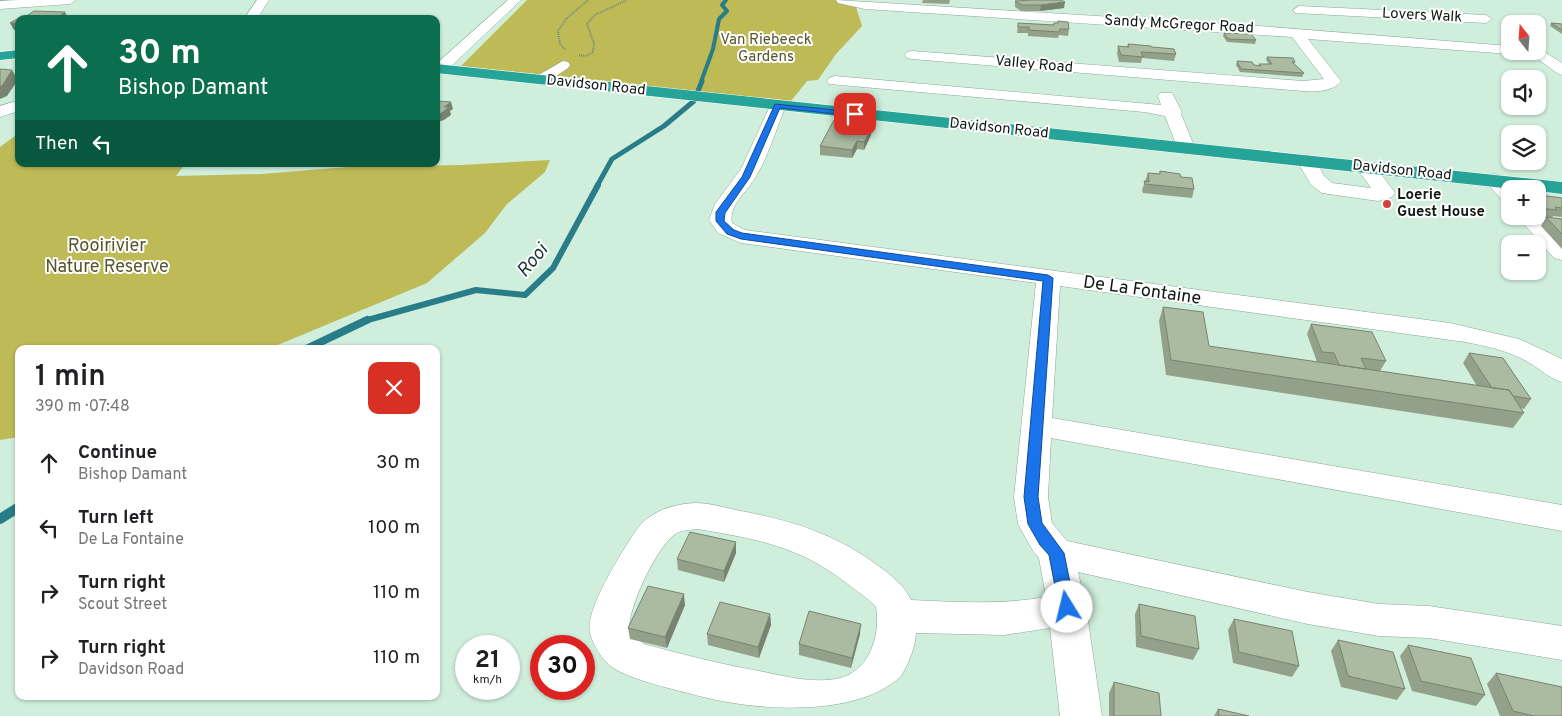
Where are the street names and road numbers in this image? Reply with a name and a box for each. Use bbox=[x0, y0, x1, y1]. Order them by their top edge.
street label: Lovers Walk bbox=[1381, 4, 1463, 28]
street label: Sandy McGregor Road bbox=[1104, 12, 1254, 38]
street label: Valley Road bbox=[994, 52, 1074, 78]
street label: Davidson Road bbox=[545, 71, 647, 101]
street label: Davidson Road bbox=[948, 114, 1050, 144]
street label: Davidson Road bbox=[1351, 156, 1453, 186]
street label: De La Fontaine bbox=[1081, 271, 1203, 311]

